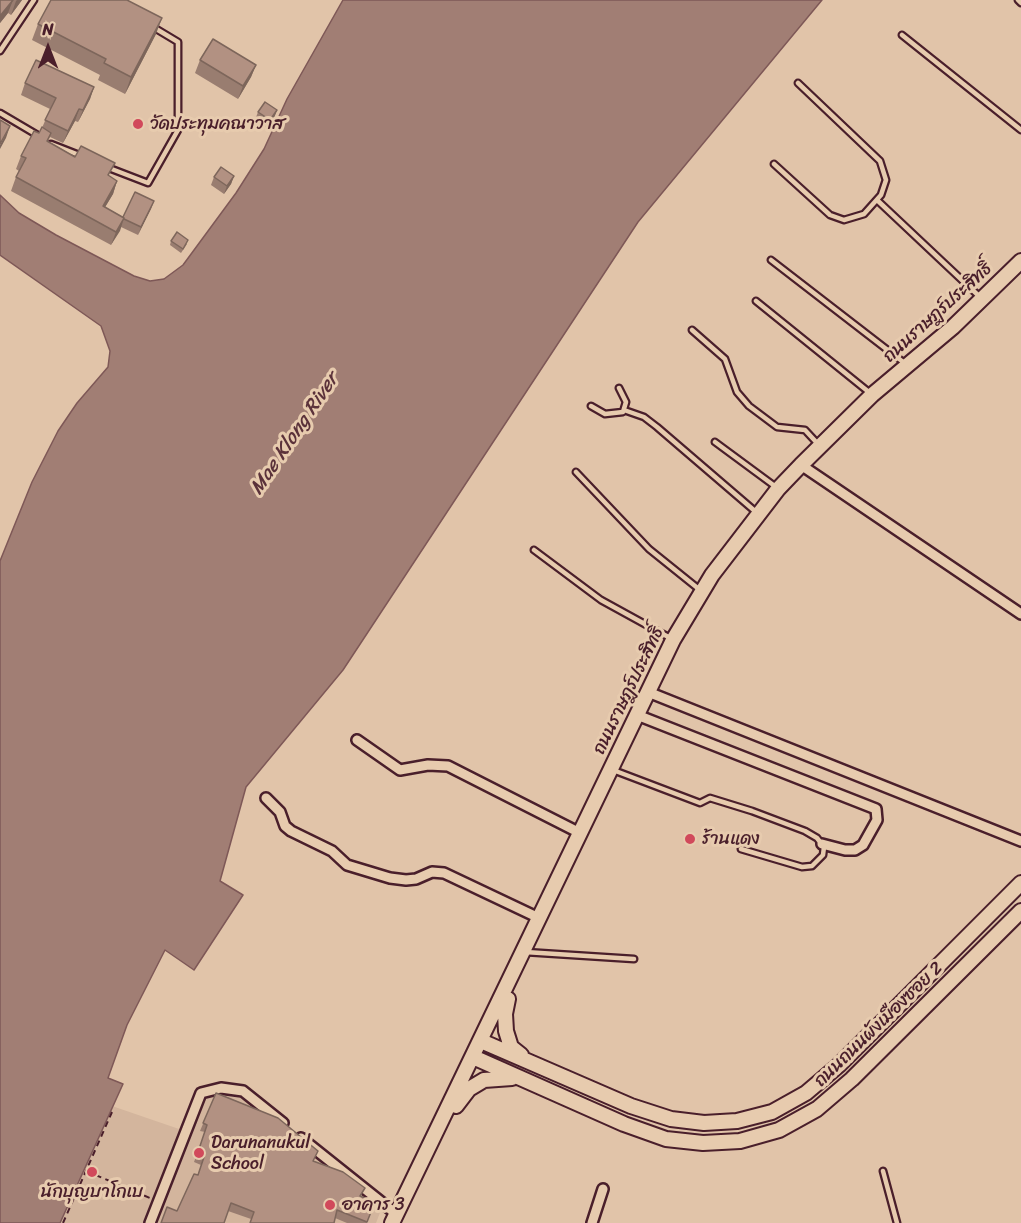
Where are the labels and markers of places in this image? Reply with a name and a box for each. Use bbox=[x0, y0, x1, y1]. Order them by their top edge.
place label: วัดประทุมคณาวาส bbox=[150, 113, 284, 135]
marker: วัดประทุมคณาวาส bbox=[131, 117, 145, 131]
place label: ร้านแดง bbox=[702, 828, 760, 850]
marker: ร้านแดง bbox=[683, 832, 697, 846]
place label: Darunanukul School bbox=[211, 1132, 310, 1174]
marker: Darunanukul School bbox=[192, 1146, 206, 1160]
marker: นักบุญบาโกเบ bbox=[85, 1165, 99, 1179]
place label: นักบุญบาโกเบ bbox=[41, 1181, 143, 1203]
place label: อาคาร 3 bbox=[342, 1194, 405, 1216]
marker: อาคาร 3 bbox=[323, 1198, 337, 1212]

